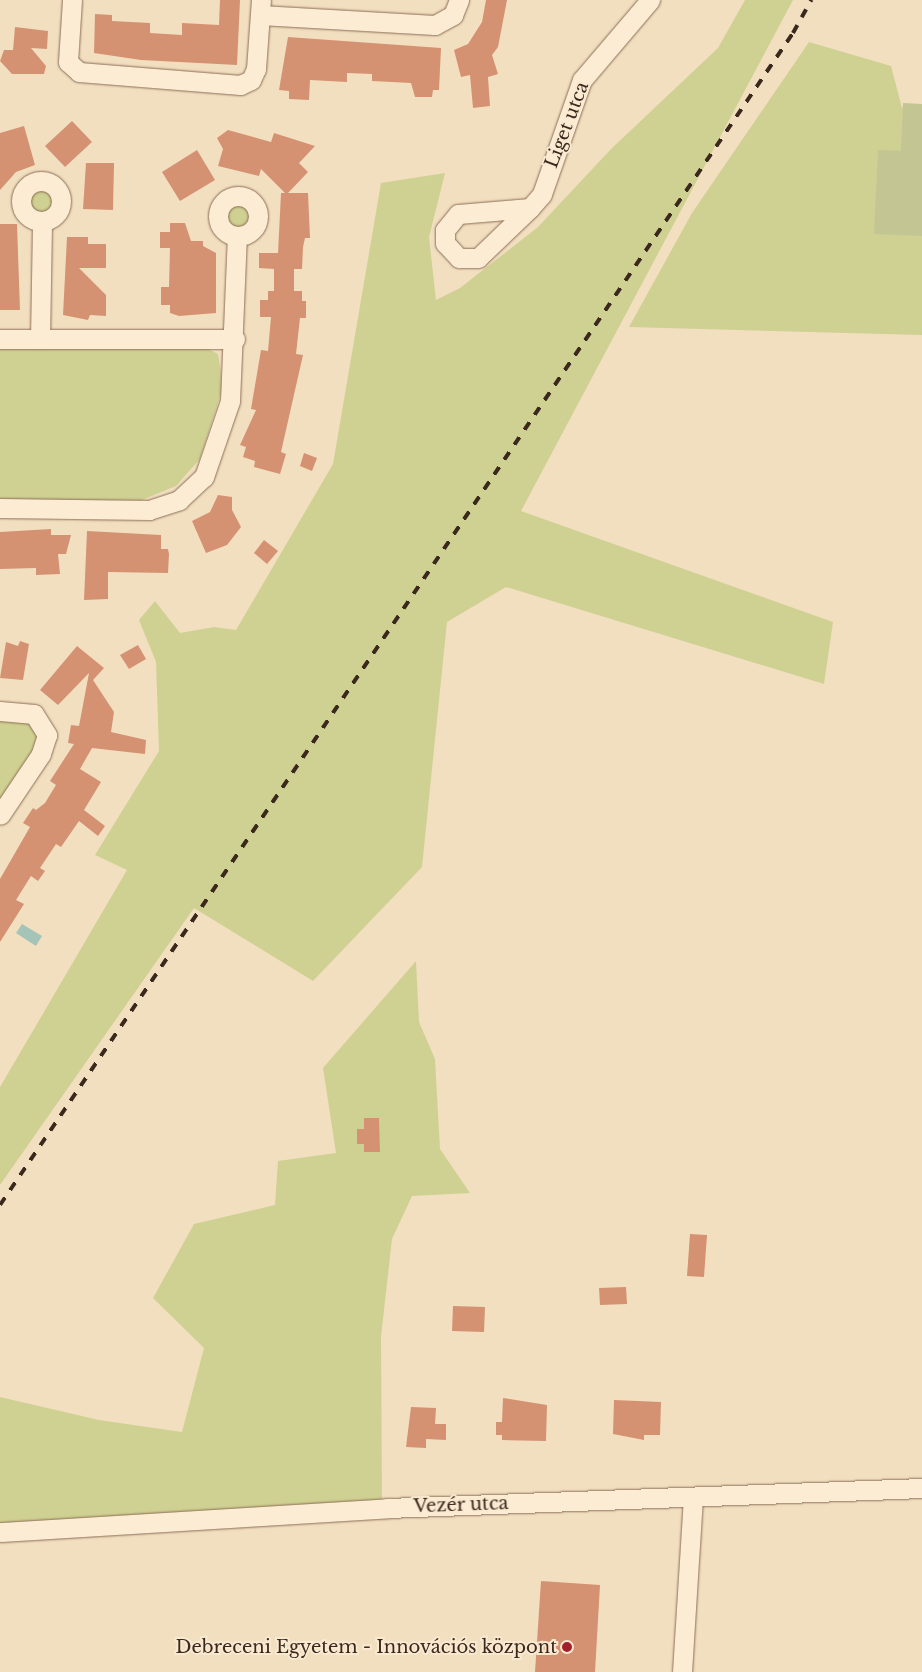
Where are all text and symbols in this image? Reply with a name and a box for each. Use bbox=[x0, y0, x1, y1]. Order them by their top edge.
street label: Liget utca bbox=[541, 79, 593, 171]
street label: Vezér utca bbox=[413, 1493, 509, 1517]
place label: Debreceni Egyetem - Innovációs központ bbox=[176, 1636, 557, 1658]
marker: Debreceni Egyetem - Innovációs központ bbox=[561, 1641, 573, 1653]

